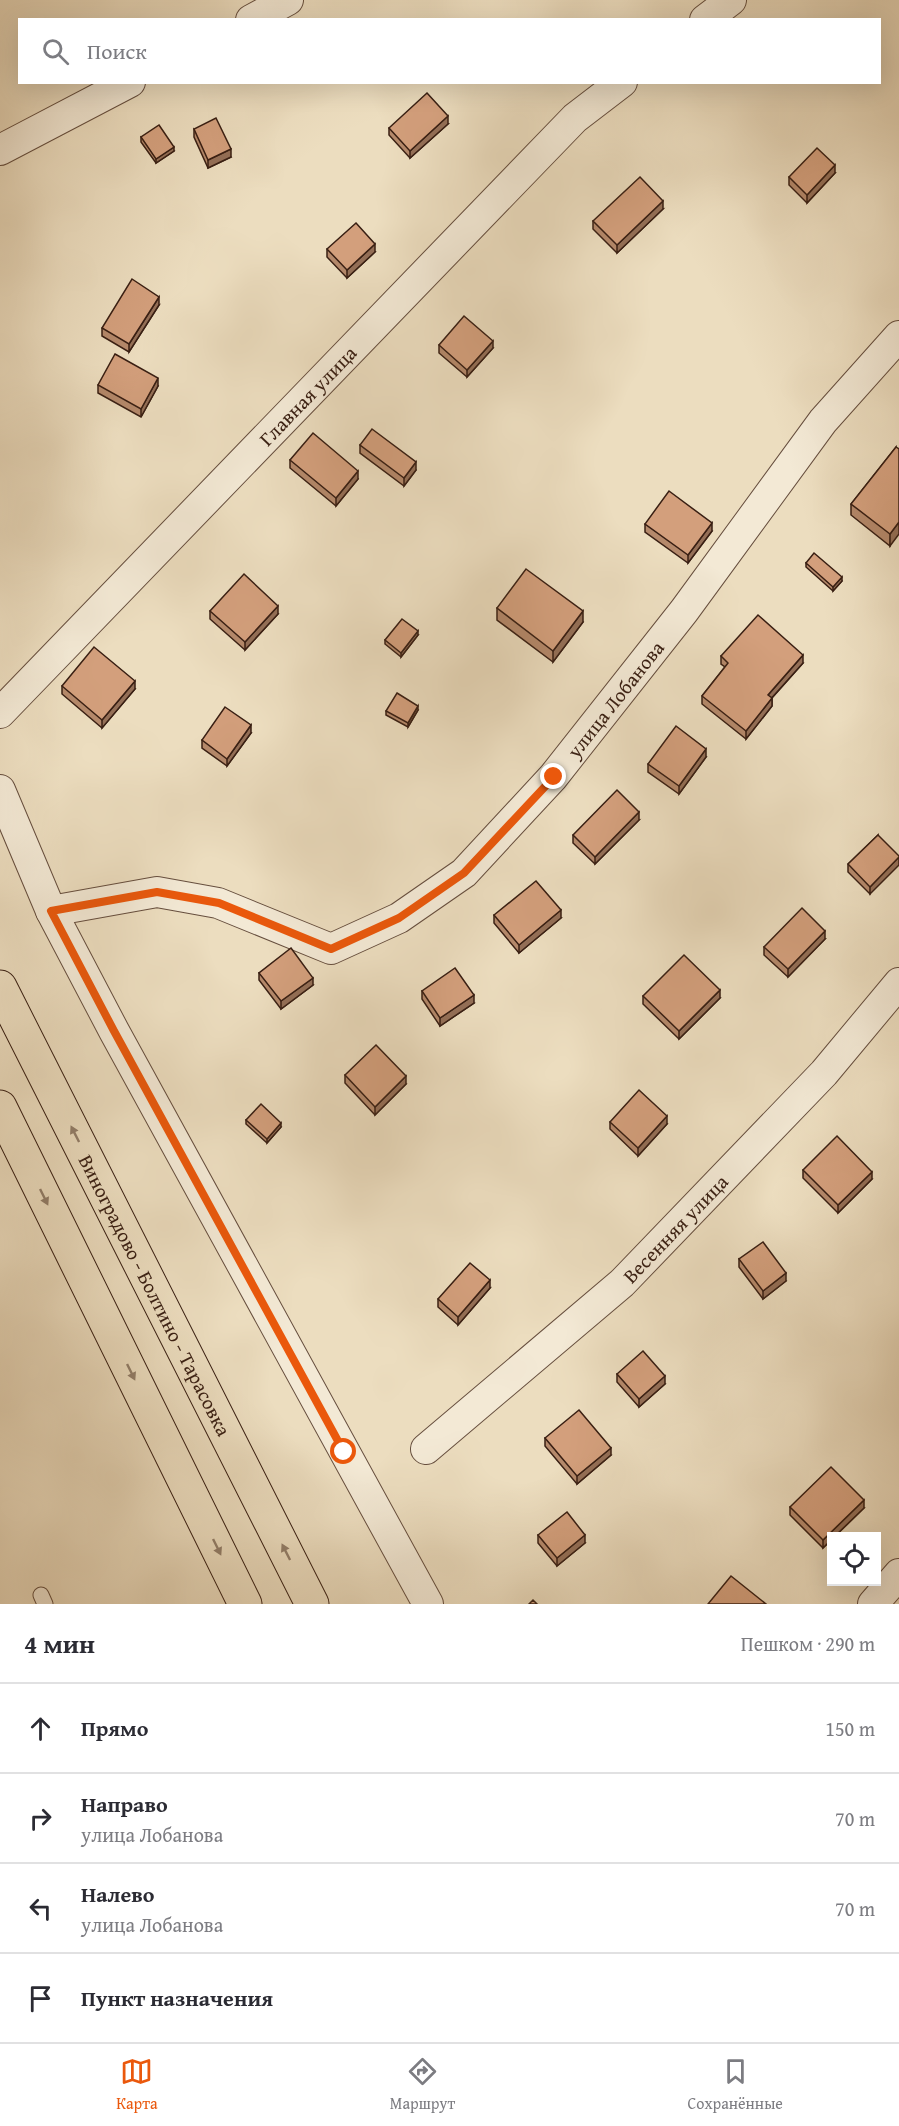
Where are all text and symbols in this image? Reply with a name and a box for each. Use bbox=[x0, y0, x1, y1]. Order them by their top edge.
search box bbox=[18, 18, 881, 84]
icon: search bbox=[39, 35, 72, 68]
text: Поиск bbox=[87, 35, 147, 67]
street label: Главная улица bbox=[252, 338, 363, 452]
street label: улица Лобанова bbox=[559, 634, 670, 764]
route end bbox=[540, 763, 566, 789]
one-way arrow bbox=[70, 1125, 80, 1142]
street label: Виноградово - Болтино - Тарасовка bbox=[72, 1149, 239, 1441]
street label: Весенняя улица bbox=[615, 1167, 734, 1289]
one-way arrow bbox=[40, 1188, 49, 1205]
one-way arrow bbox=[126, 1363, 135, 1380]
route start bbox=[330, 1438, 356, 1464]
map controls bbox=[827, 1532, 881, 1586]
button: locate bbox=[827, 1532, 881, 1586]
one-way arrow bbox=[212, 1538, 221, 1555]
one-way arrow bbox=[281, 1543, 290, 1560]
text: 4 мин bbox=[24, 1624, 95, 1663]
text: Пешком · 290 m bbox=[741, 1629, 875, 1658]
icon: ahead bbox=[24, 1712, 57, 1745]
text: Прямо bbox=[81, 1712, 148, 1744]
text: 150 m bbox=[825, 1714, 875, 1743]
text: Направо bbox=[81, 1788, 168, 1820]
icon: right bbox=[24, 1802, 57, 1835]
text: 70 m bbox=[835, 1804, 875, 1833]
text: улица Лобанова bbox=[81, 1820, 223, 1849]
text: Налево bbox=[81, 1878, 154, 1910]
icon: left bbox=[24, 1892, 57, 1925]
text: 70 m bbox=[835, 1894, 875, 1923]
text: улица Лобанова bbox=[81, 1910, 223, 1939]
icon: arrive bbox=[24, 1982, 57, 2015]
text: Пункт назначения bbox=[81, 1982, 273, 2014]
tab: Карта bbox=[116, 2055, 158, 2115]
tab: Маршрут bbox=[390, 2055, 455, 2115]
tab: Сохранённые bbox=[688, 2055, 783, 2115]

